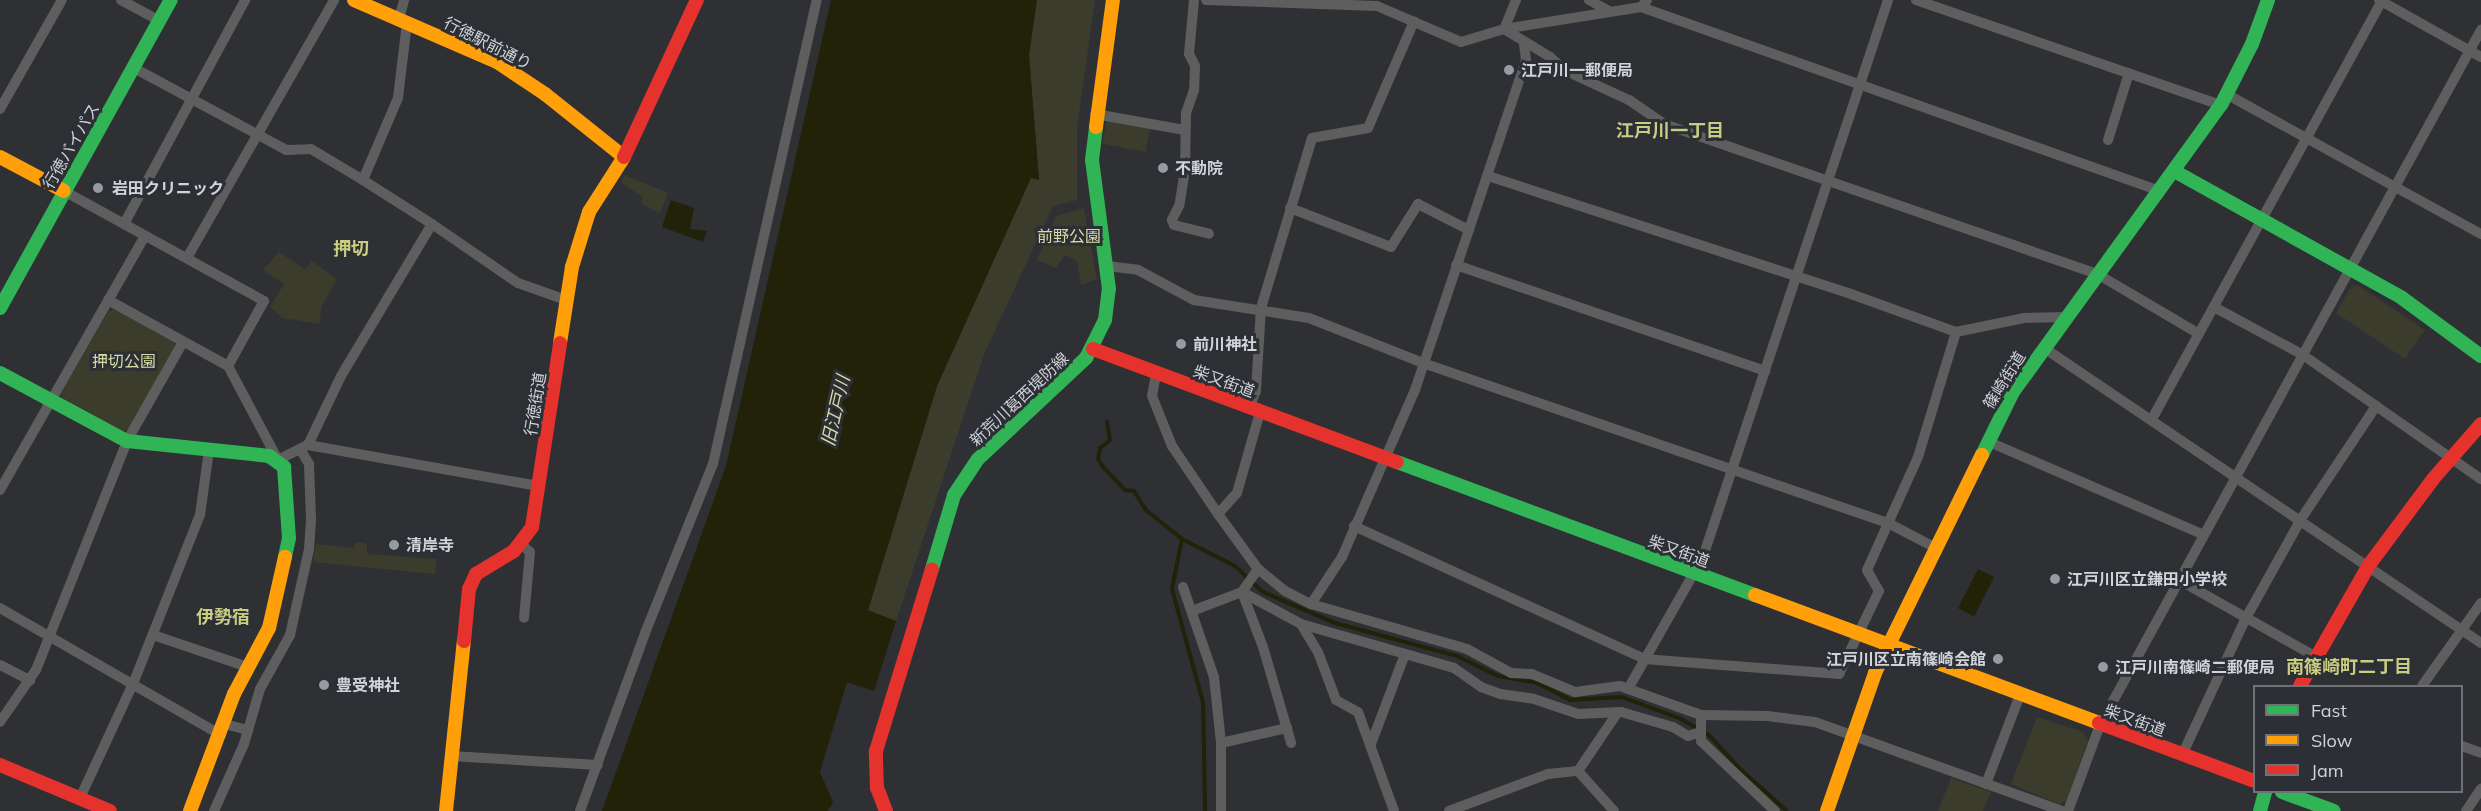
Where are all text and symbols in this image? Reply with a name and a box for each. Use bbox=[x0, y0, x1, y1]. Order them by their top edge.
street label: 行徳駅前通り bbox=[441, 13, 535, 73]
place label: 江戸川一郵便局 bbox=[1521, 60, 1633, 80]
marker: 江戸川一郵便局 bbox=[1502, 63, 1516, 77]
street label: 行徳バイパス bbox=[39, 100, 103, 192]
district label: 江戸川一丁目 bbox=[1616, 120, 1724, 142]
place label: 不動院 bbox=[1175, 158, 1223, 178]
marker: 不動院 bbox=[1156, 161, 1170, 175]
place label: 岩田クリニック bbox=[112, 178, 224, 198]
marker: 岩田クリニック bbox=[89, 179, 107, 197]
park label: 前野公園 bbox=[1037, 226, 1101, 246]
district label: 押切 bbox=[333, 238, 369, 260]
place label: 前川神社 bbox=[1193, 334, 1257, 354]
marker: 前川神社 bbox=[1174, 337, 1188, 351]
street label: 新荒川葛西堤防線 bbox=[966, 348, 1072, 450]
street label: 篠崎街道 bbox=[1979, 348, 2029, 412]
park label: 押切公園 bbox=[92, 351, 156, 371]
street label: 柴又街道 bbox=[1191, 361, 1257, 401]
street label: 行徳街道 bbox=[521, 371, 549, 437]
water label: 旧江戸川 bbox=[817, 373, 855, 449]
street label: 柴又街道 bbox=[1646, 531, 1712, 571]
place label: 清岸寺 bbox=[406, 535, 454, 555]
marker: 清岸寺 bbox=[387, 538, 401, 552]
place label: 江戸川区立鎌田小学校 bbox=[2067, 569, 2227, 589]
marker: 江戸川区立鎌田小学校 bbox=[2048, 572, 2062, 586]
district label: 伊勢宿 bbox=[196, 606, 250, 628]
place label: 江戸川区立南篠崎会館 bbox=[1826, 649, 1986, 669]
marker: 江戸川区立南篠崎会館 bbox=[1991, 652, 2005, 666]
district label: 南篠崎町二丁目 bbox=[2286, 656, 2412, 678]
place label: 江戸川南篠崎二郵便局 bbox=[2115, 657, 2275, 677]
marker: 江戸川南篠崎二郵便局 bbox=[2096, 660, 2110, 674]
place label: 豊受神社 bbox=[336, 675, 400, 695]
marker: 豊受神社 bbox=[317, 678, 331, 692]
legend bbox=[2253, 685, 2463, 793]
text: Fast bbox=[2311, 699, 2347, 722]
street label: 柴又街道 bbox=[2102, 700, 2168, 740]
text: Slow bbox=[2311, 729, 2352, 752]
text: Jam bbox=[2311, 759, 2344, 782]

